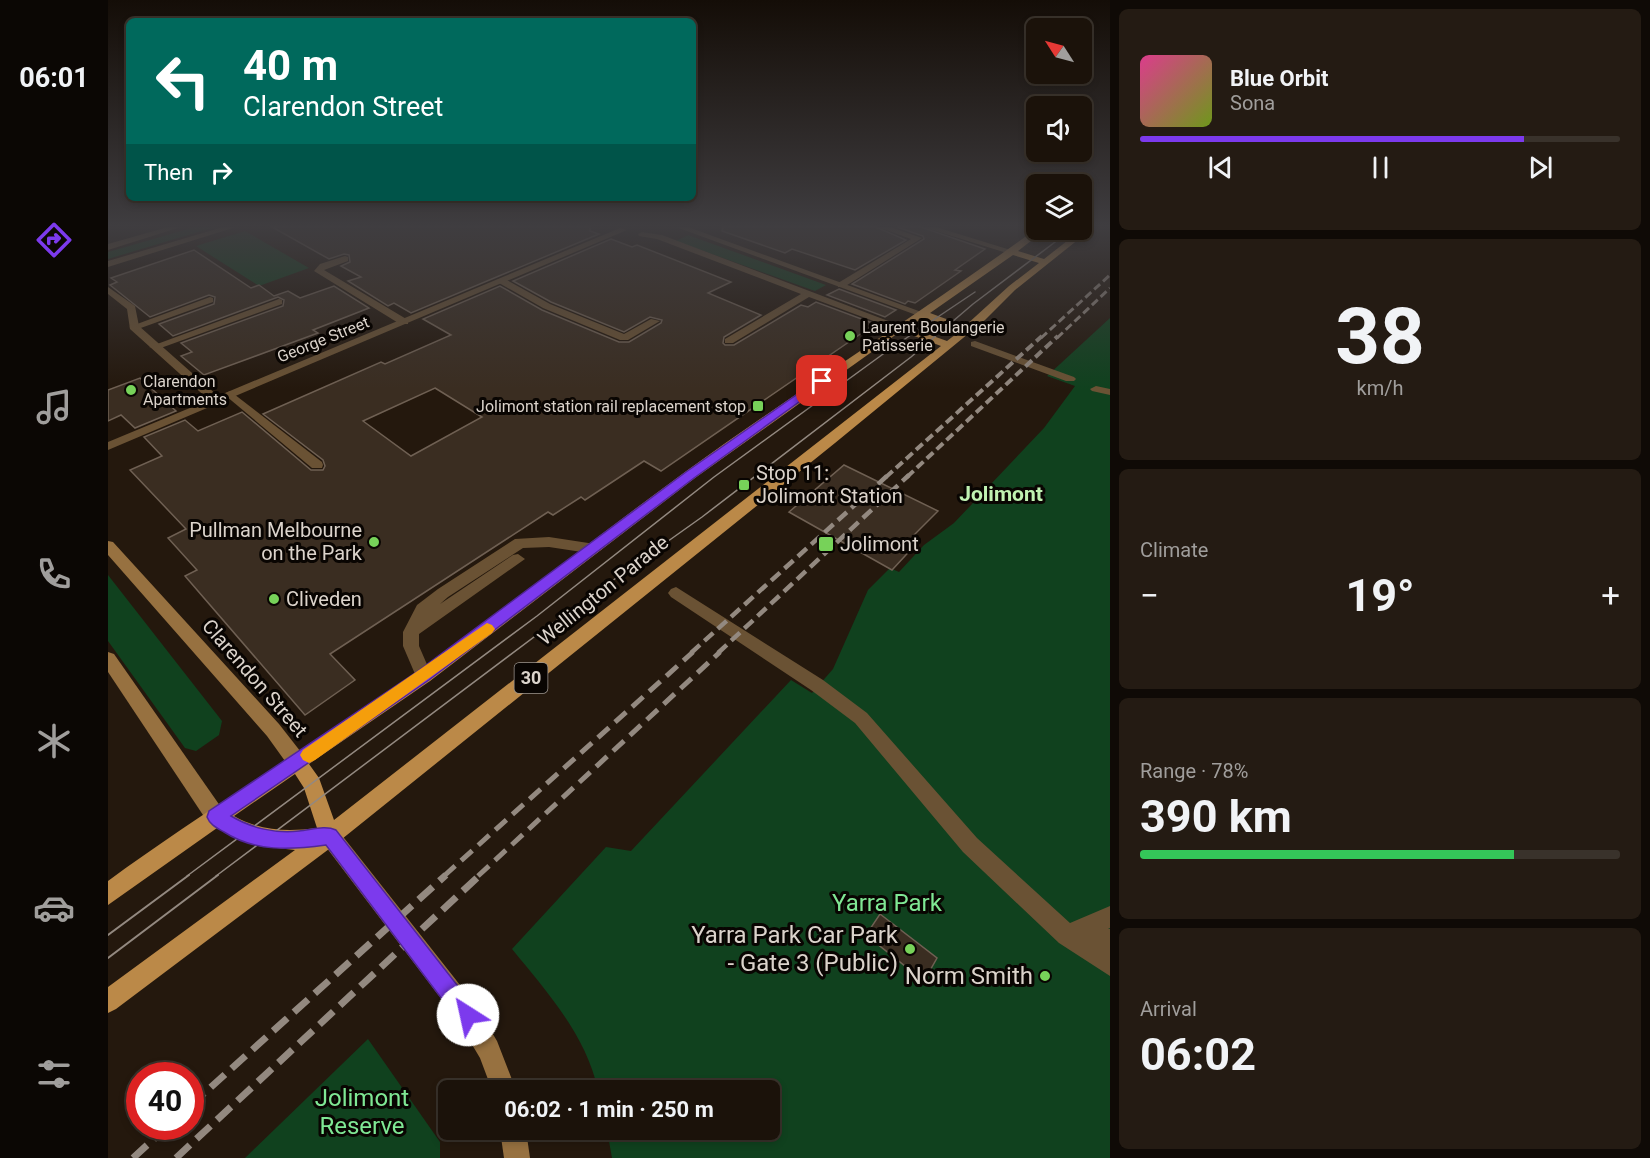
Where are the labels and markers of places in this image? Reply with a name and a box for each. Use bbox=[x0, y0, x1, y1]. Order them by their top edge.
place label: Laurent Boulangerie Patisserie bbox=[862, 318, 1005, 355]
marker: Laurent Boulangerie Patisserie bbox=[843, 329, 857, 343]
pin bbox=[796, 355, 847, 406]
place label: Clarendon Apartments bbox=[143, 372, 227, 409]
marker: Clarendon Apartments bbox=[124, 383, 138, 397]
place label: Jolimont station rail replacement stop bbox=[476, 397, 746, 416]
marker: Jolimont station rail replacement stop bbox=[751, 399, 765, 413]
place label: Stop 11: Jolimont Station bbox=[756, 461, 903, 508]
marker: Stop 11: Jolimont Station bbox=[737, 478, 751, 492]
place label: Pullman Melbourne on the Park bbox=[189, 518, 363, 565]
place label: Jolimont bbox=[840, 532, 919, 556]
marker: Pullman Melbourne on the Park bbox=[367, 535, 381, 549]
marker: Jolimont bbox=[817, 535, 835, 553]
place label: Cliveden bbox=[286, 587, 362, 611]
marker: Cliveden bbox=[267, 592, 281, 606]
place label: Yarra Park Car Park - Gate 3 (Public) bbox=[691, 921, 899, 977]
marker: Yarra Park Car Park - Gate 3 (Public) bbox=[903, 942, 917, 956]
place label: Norm Smith bbox=[905, 962, 1033, 990]
marker: Norm Smith bbox=[1038, 969, 1052, 983]

